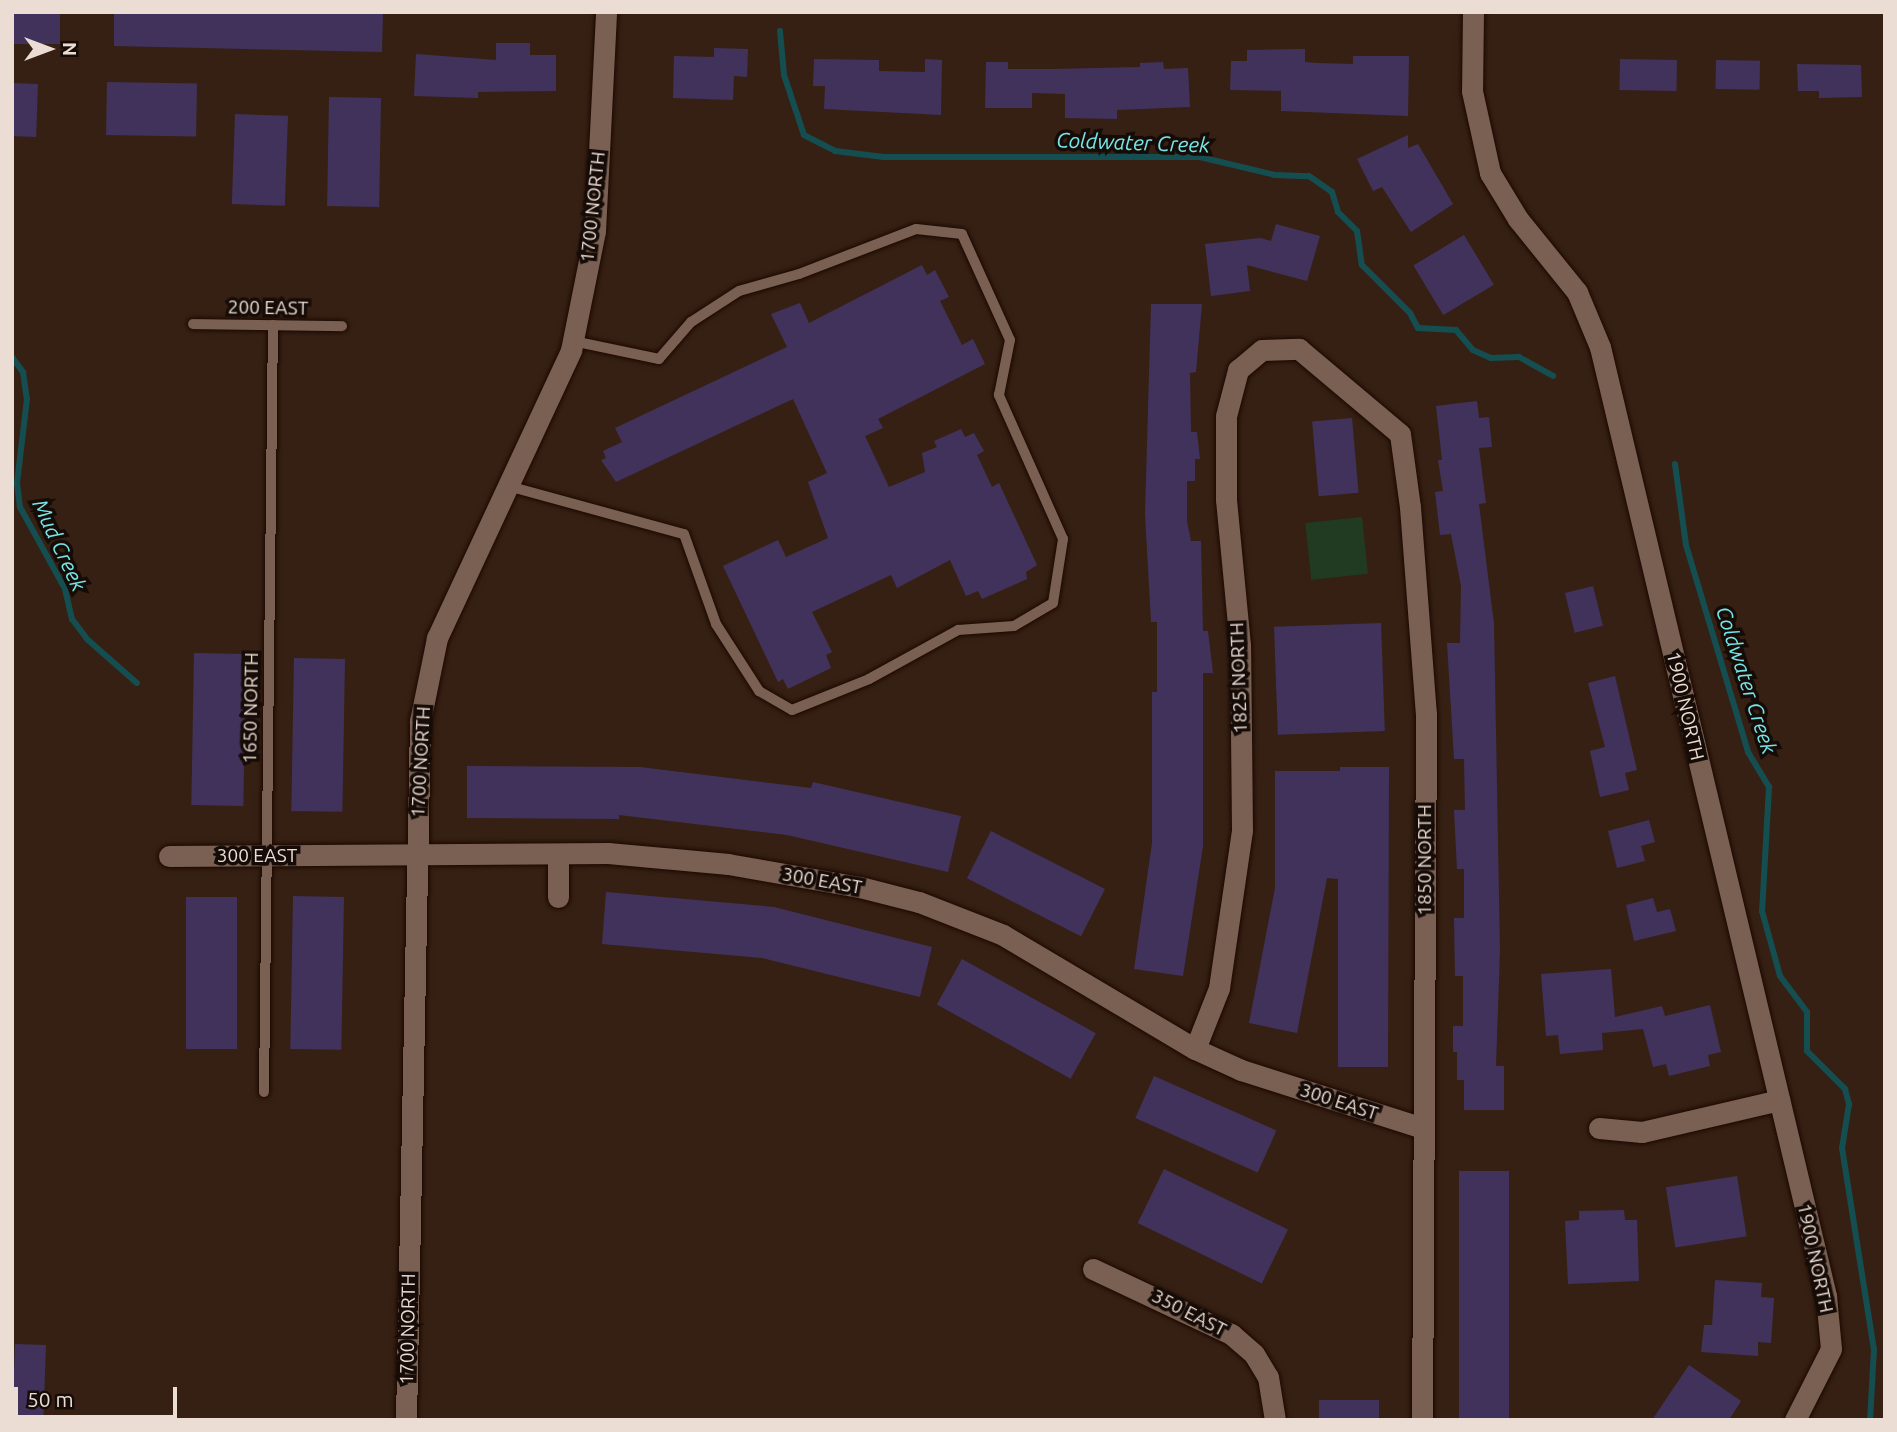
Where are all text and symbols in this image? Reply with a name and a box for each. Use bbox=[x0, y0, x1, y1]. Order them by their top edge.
north arrow bbox=[14, 14, 84, 84]
text: N bbox=[59, 42, 81, 56]
water label: Coldwater Creek bbox=[1056, 127, 1210, 157]
street label: 1700 NORTH bbox=[576, 151, 610, 263]
street label: 200 EAST bbox=[228, 296, 308, 320]
water label: Mud Creek bbox=[28, 495, 92, 595]
water label: Coldwater Creek bbox=[1711, 603, 1783, 757]
street label: 1825 NORTH bbox=[1226, 622, 1252, 734]
street label: 1900 NORTH bbox=[1661, 649, 1709, 763]
street label: 1650 NORTH bbox=[239, 652, 263, 764]
street label: 1700 NORTH bbox=[407, 706, 435, 818]
street label: 1850 NORTH bbox=[1414, 804, 1436, 916]
street label: 300 EAST bbox=[217, 845, 297, 867]
street label: 300 EAST bbox=[780, 863, 864, 899]
street label: 300 EAST bbox=[1297, 1079, 1381, 1125]
street label: 1900 NORTH bbox=[1792, 1201, 1838, 1315]
street label: 1700 NORTH bbox=[396, 1273, 420, 1385]
street label: 350 EAST bbox=[1148, 1285, 1230, 1341]
scale bar bbox=[18, 1372, 180, 1416]
text: 50 m bbox=[27, 1387, 74, 1411]

